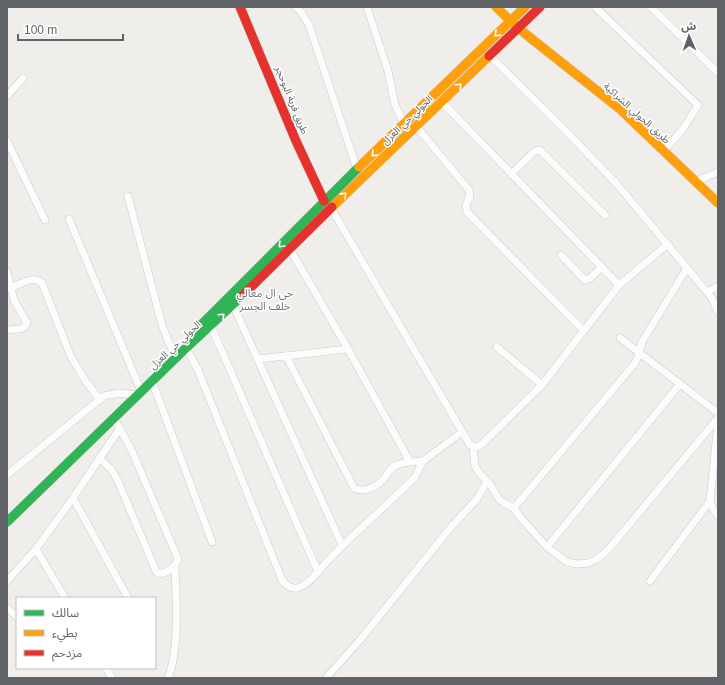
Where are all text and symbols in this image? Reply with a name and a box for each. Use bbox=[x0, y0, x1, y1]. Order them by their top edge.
scale bar bbox=[18, 16, 123, 42]
north arrow bbox=[669, 16, 709, 56]
text: ش bbox=[681, 20, 696, 33]
text: 100 m bbox=[24, 23, 57, 37]
one-way arrow bbox=[494, 29, 502, 37]
street label: طريق قرية البوحجر bbox=[272, 63, 311, 136]
street label: طريق الحولي الشراكية bbox=[600, 80, 673, 148]
one-way arrow bbox=[454, 83, 462, 91]
street label: الحولي حي العزل bbox=[379, 93, 436, 149]
one-way arrow bbox=[371, 149, 379, 156]
one-way arrow bbox=[339, 192, 347, 200]
one-way arrow bbox=[278, 240, 286, 248]
district label: حي ال معالي خلف الجسر bbox=[237, 287, 294, 313]
one-way arrow bbox=[217, 313, 225, 321]
street label: الحولي حي العزل bbox=[147, 318, 204, 373]
legend bbox=[16, 597, 156, 669]
text: سالك bbox=[52, 606, 79, 620]
text: بطيء bbox=[52, 626, 78, 643]
text: مزدحم bbox=[52, 646, 82, 662]

